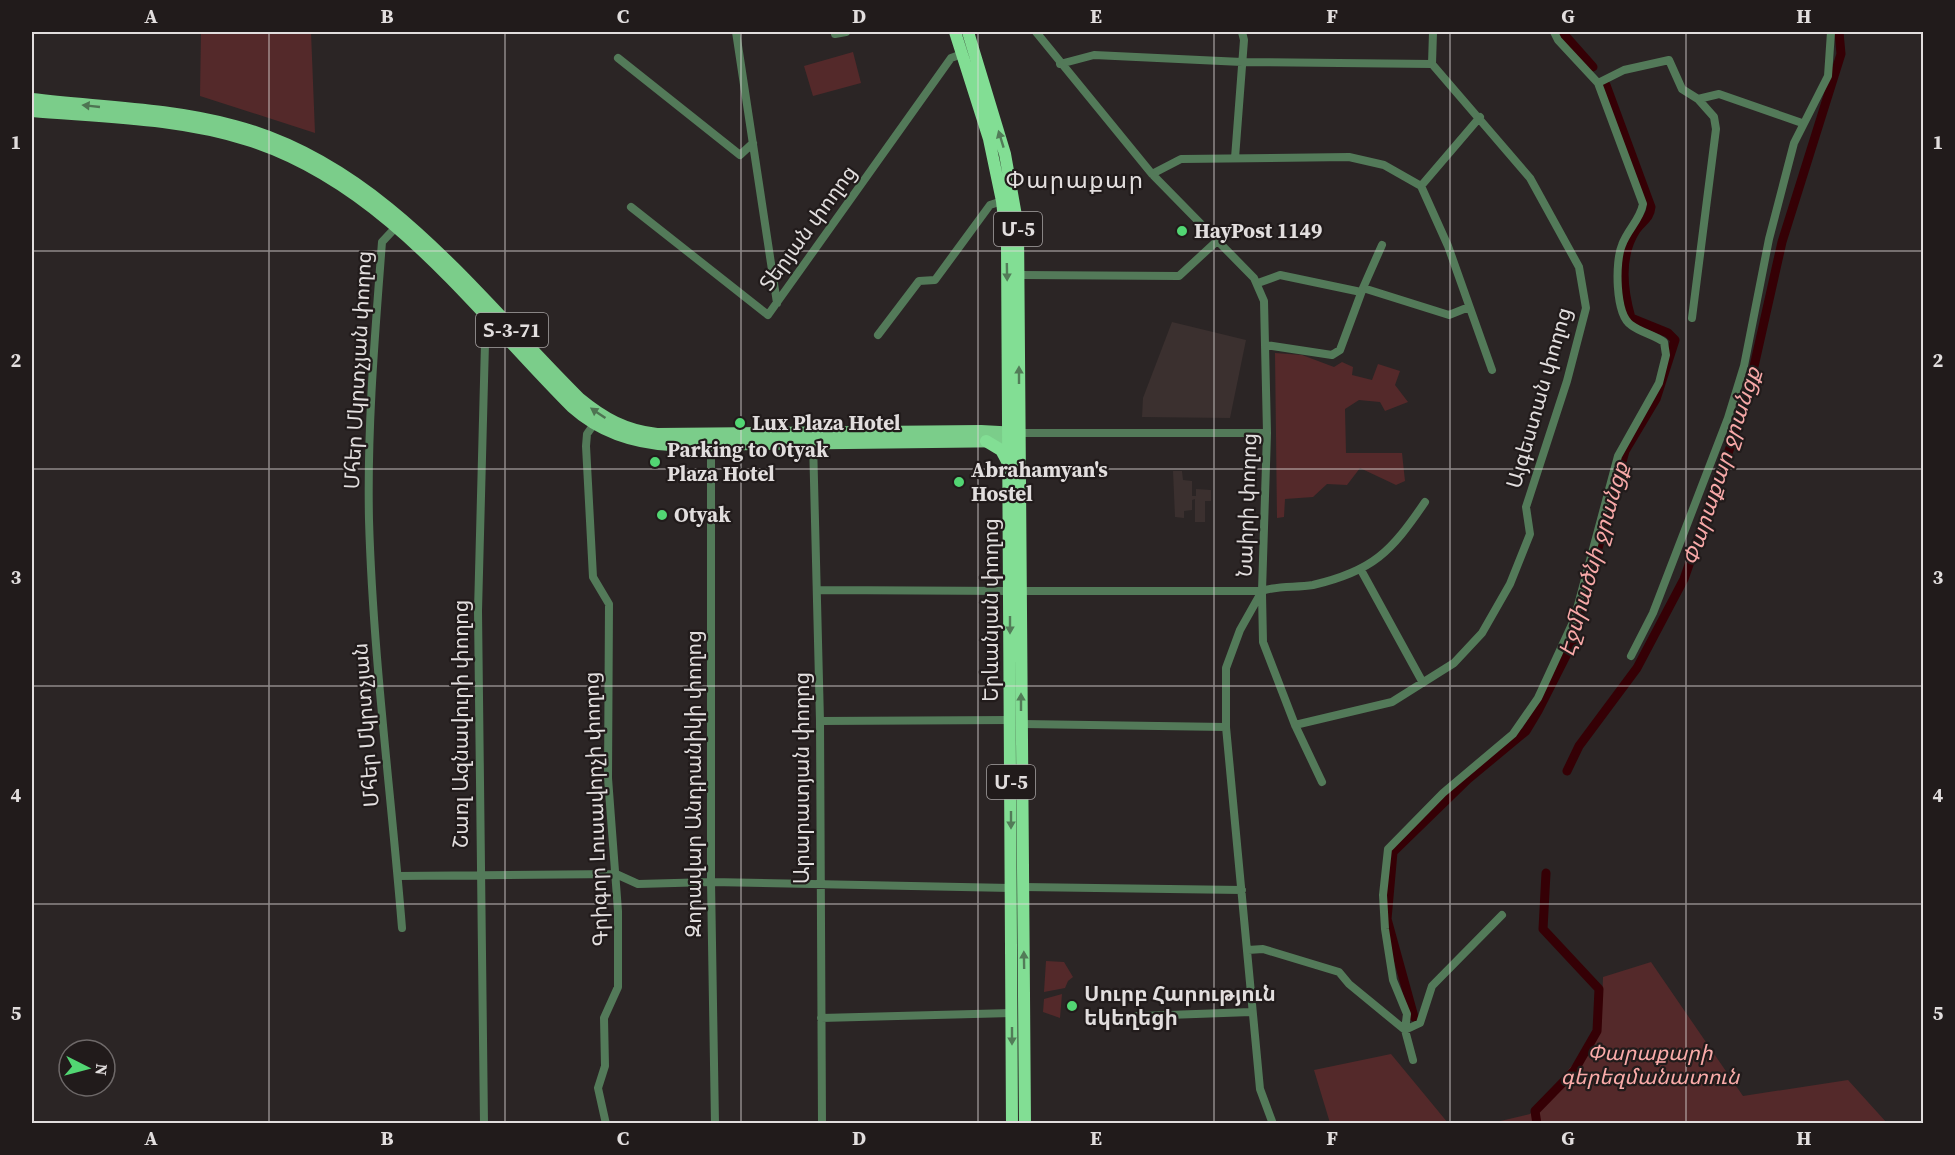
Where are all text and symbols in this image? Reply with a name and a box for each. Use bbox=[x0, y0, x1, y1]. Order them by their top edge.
text: A bbox=[144, 2, 158, 30]
text: B bbox=[380, 2, 394, 30]
text: C bbox=[617, 2, 629, 30]
text: D bbox=[852, 2, 866, 30]
text: E bbox=[1090, 2, 1102, 30]
text: F bbox=[1326, 2, 1338, 30]
text: G bbox=[1561, 2, 1575, 30]
text: H bbox=[1796, 2, 1812, 30]
one-way arrow bbox=[82, 101, 101, 111]
text: 1 bbox=[11, 128, 21, 156]
text: 1 bbox=[1933, 128, 1943, 156]
one-way arrow bbox=[996, 130, 1005, 148]
street label: Տերյան փողոց bbox=[752, 159, 863, 296]
district label: Փարաքար bbox=[1006, 163, 1144, 196]
road number: Մ-5 bbox=[994, 212, 1042, 246]
place label: HayPost 1149 bbox=[1194, 216, 1322, 245]
marker: HayPost 1149 bbox=[1175, 224, 1189, 238]
street label: Մհեր Մկրտչյան փողոց bbox=[337, 250, 378, 490]
one-way arrow bbox=[1002, 263, 1012, 282]
street label: Այգեստան փողոց bbox=[1499, 304, 1578, 492]
road number: Տ-3-71 bbox=[476, 313, 548, 347]
text: 2 bbox=[11, 346, 22, 374]
text: 2 bbox=[1933, 346, 1944, 374]
water label: Փարաքար ջրանցք bbox=[1675, 362, 1768, 569]
one-way arrow bbox=[1014, 365, 1024, 384]
one-way arrow bbox=[591, 407, 607, 419]
place label: Lux Plaza Hotel bbox=[752, 408, 901, 437]
marker: Lux Plaza Hotel bbox=[733, 416, 747, 430]
street label: Նաիրի փողոց bbox=[1229, 432, 1264, 578]
place label: Parking to Otyak Plaza Hotel bbox=[667, 435, 829, 488]
marker: Parking to Otyak Plaza Hotel bbox=[648, 455, 662, 469]
place label: Abrahamyan's Hostel bbox=[971, 455, 1108, 508]
water label: Էջմիածնի ջրանցք bbox=[1551, 458, 1635, 660]
marker: Abrahamyan's Hostel bbox=[952, 475, 966, 489]
place label: Otyak bbox=[674, 500, 731, 529]
marker: Otyak bbox=[655, 508, 669, 522]
street label: Երևանյան փողոց bbox=[976, 518, 1005, 702]
text: 3 bbox=[11, 563, 22, 591]
text: 3 bbox=[1933, 563, 1944, 591]
street label: Շառլ Ազնավուրի փողոց bbox=[446, 600, 475, 848]
one-way arrow bbox=[1005, 616, 1015, 635]
street label: Զորավար Անդրանիկի փողոց bbox=[679, 630, 708, 938]
street label: Մհեր Մկրտչյան bbox=[345, 642, 386, 808]
street label: Գրիգոր Լուսավորչի փողոց bbox=[576, 671, 615, 947]
street label: Արարատյան փողոց bbox=[787, 672, 816, 884]
one-way arrow bbox=[1016, 693, 1026, 712]
road number: Մ-5 bbox=[987, 765, 1035, 799]
text: 4 bbox=[11, 781, 22, 809]
text: 4 bbox=[1933, 781, 1944, 809]
one-way arrow bbox=[1006, 811, 1016, 830]
one-way arrow bbox=[1019, 951, 1029, 970]
place label: Սուրբ Հարություն եկեղեցի bbox=[1084, 979, 1276, 1032]
text: 5 bbox=[11, 999, 22, 1027]
marker: Սուրբ Հարություն եկեղեցի bbox=[1065, 999, 1079, 1013]
text: 5 bbox=[1933, 999, 1944, 1027]
one-way arrow bbox=[1007, 1027, 1017, 1046]
north arrow bbox=[57, 1038, 117, 1098]
park label: Փարաքարի գերեզմանատուն bbox=[1561, 1038, 1741, 1091]
text: N bbox=[90, 1063, 113, 1077]
text: A bbox=[144, 1124, 158, 1152]
text: B bbox=[380, 1124, 394, 1152]
text: C bbox=[617, 1124, 629, 1152]
text: D bbox=[852, 1124, 866, 1152]
text: E bbox=[1090, 1124, 1102, 1152]
text: F bbox=[1326, 1124, 1338, 1152]
text: G bbox=[1561, 1124, 1575, 1152]
text: H bbox=[1796, 1124, 1812, 1152]

